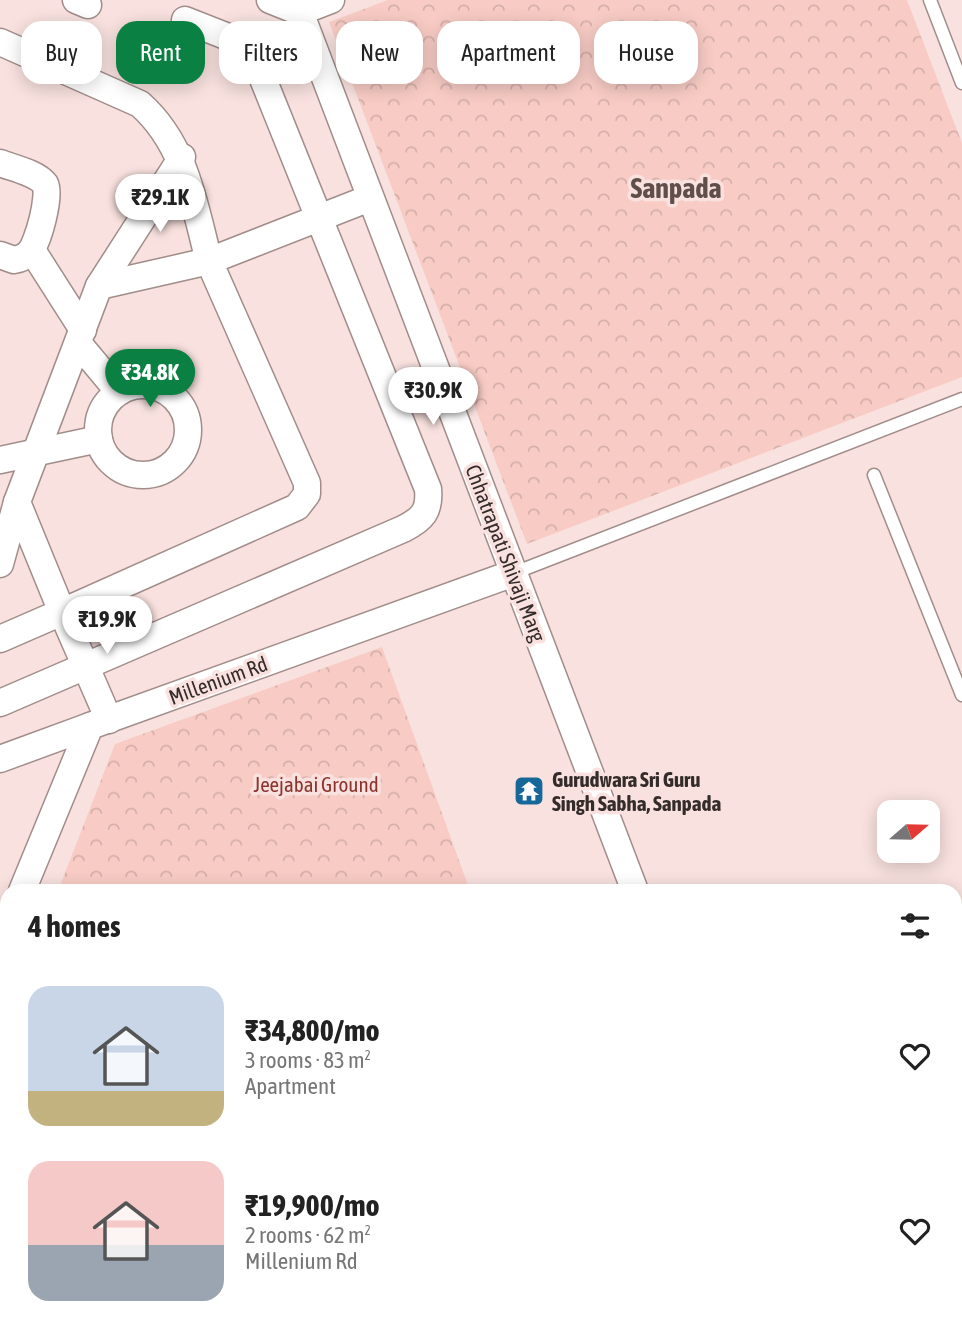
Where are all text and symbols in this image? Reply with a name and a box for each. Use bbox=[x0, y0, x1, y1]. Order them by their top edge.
chip: Buy bbox=[21, 21, 102, 84]
chip: Rent bbox=[116, 21, 205, 84]
chip: Filters bbox=[219, 21, 322, 84]
chip: New bbox=[336, 21, 423, 84]
chip: Apartment bbox=[437, 21, 580, 84]
chip: House bbox=[594, 21, 698, 84]
district label: Sanpada bbox=[631, 172, 721, 204]
pin: ₹29.1K bbox=[103, 174, 217, 234]
text: ₹29.1K bbox=[131, 184, 189, 210]
pin: ₹34.8K bbox=[93, 350, 207, 409]
text: ₹34.8K bbox=[121, 359, 179, 385]
pin: ₹30.9K bbox=[376, 368, 490, 427]
text: ₹30.9K bbox=[404, 377, 462, 403]
street label: Chhatrapati Shivaji Marg bbox=[461, 461, 551, 645]
pin: ₹19.9K bbox=[50, 596, 164, 656]
text: ₹19.9K bbox=[78, 606, 136, 632]
street label: Millenium Rd bbox=[166, 651, 270, 709]
place label: Gurudwara Sri Guru Singh Sabha, Sanpada bbox=[552, 767, 721, 815]
park label: Jeejabai Ground bbox=[253, 772, 379, 796]
temple icon: Gurudwara Sri Guru Singh Sabha, Sanpada bbox=[512, 774, 546, 808]
north arrow bbox=[877, 800, 940, 863]
map controls bbox=[877, 800, 940, 863]
icon: filters bbox=[896, 907, 934, 945]
text: 4 homes bbox=[28, 909, 121, 943]
text: ₹34,800/mo bbox=[245, 1013, 380, 1047]
icon: home bbox=[84, 1014, 168, 1098]
icon: heart bbox=[896, 1037, 934, 1075]
text: 3 rooms · 83 m² bbox=[245, 1047, 371, 1073]
text: Apartment bbox=[245, 1073, 336, 1099]
text: ₹19,900/mo bbox=[245, 1188, 380, 1222]
icon: home bbox=[84, 1189, 168, 1273]
icon: heart bbox=[896, 1212, 934, 1250]
text: 2 rooms · 62 m² bbox=[245, 1222, 371, 1248]
text: Millenium Rd bbox=[245, 1248, 358, 1274]

